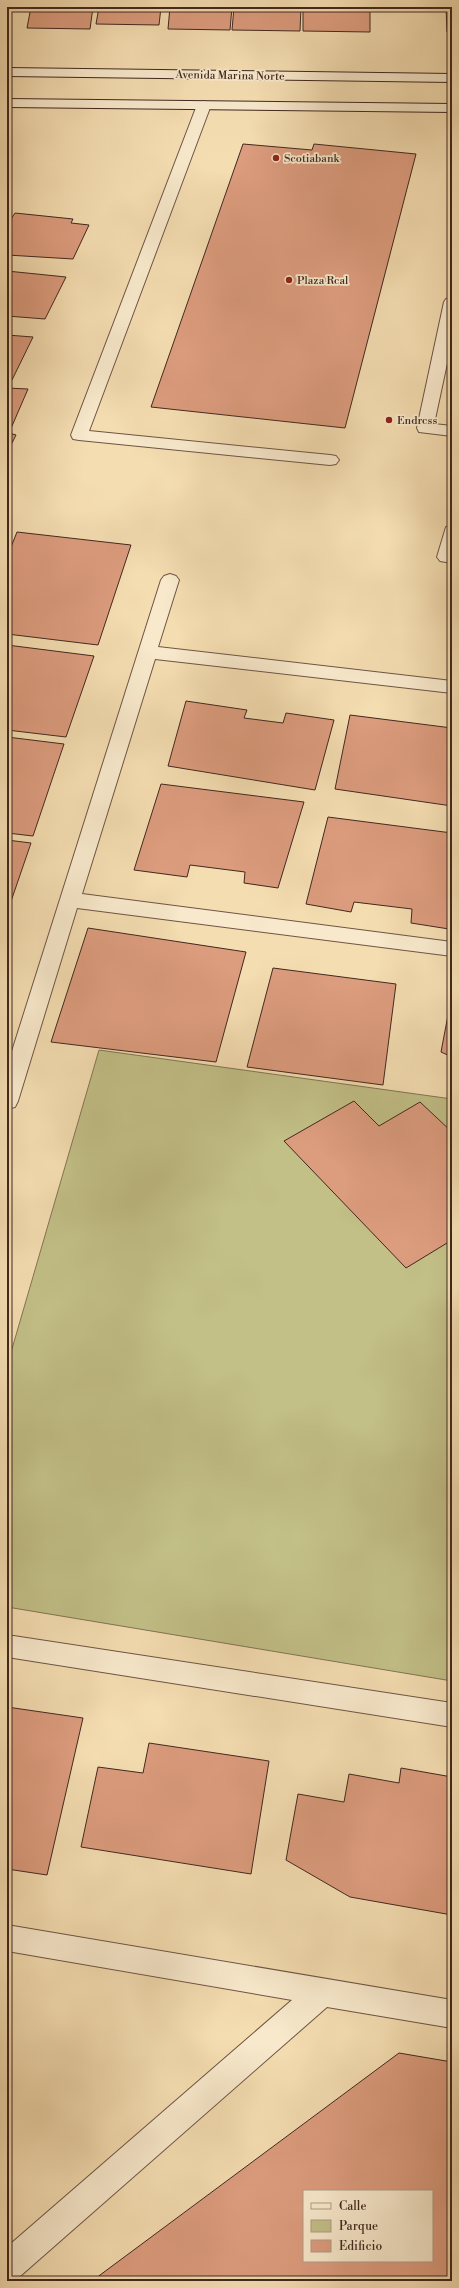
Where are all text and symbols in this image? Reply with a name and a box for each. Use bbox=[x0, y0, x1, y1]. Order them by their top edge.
street label: Avenida Marina Norte bbox=[174, 68, 285, 84]
place label: Scotiabank bbox=[284, 152, 340, 166]
marker: Scotiabank bbox=[271, 153, 281, 163]
place label: Plaza Real bbox=[297, 274, 349, 288]
marker: Plaza Real bbox=[284, 275, 294, 285]
place label: Endress bbox=[397, 414, 437, 428]
marker: Endress bbox=[384, 415, 394, 425]
legend bbox=[303, 2190, 433, 2262]
text: Calle bbox=[339, 2199, 366, 2214]
text: Parque bbox=[339, 2219, 378, 2234]
text: Edificio bbox=[339, 2239, 382, 2254]

